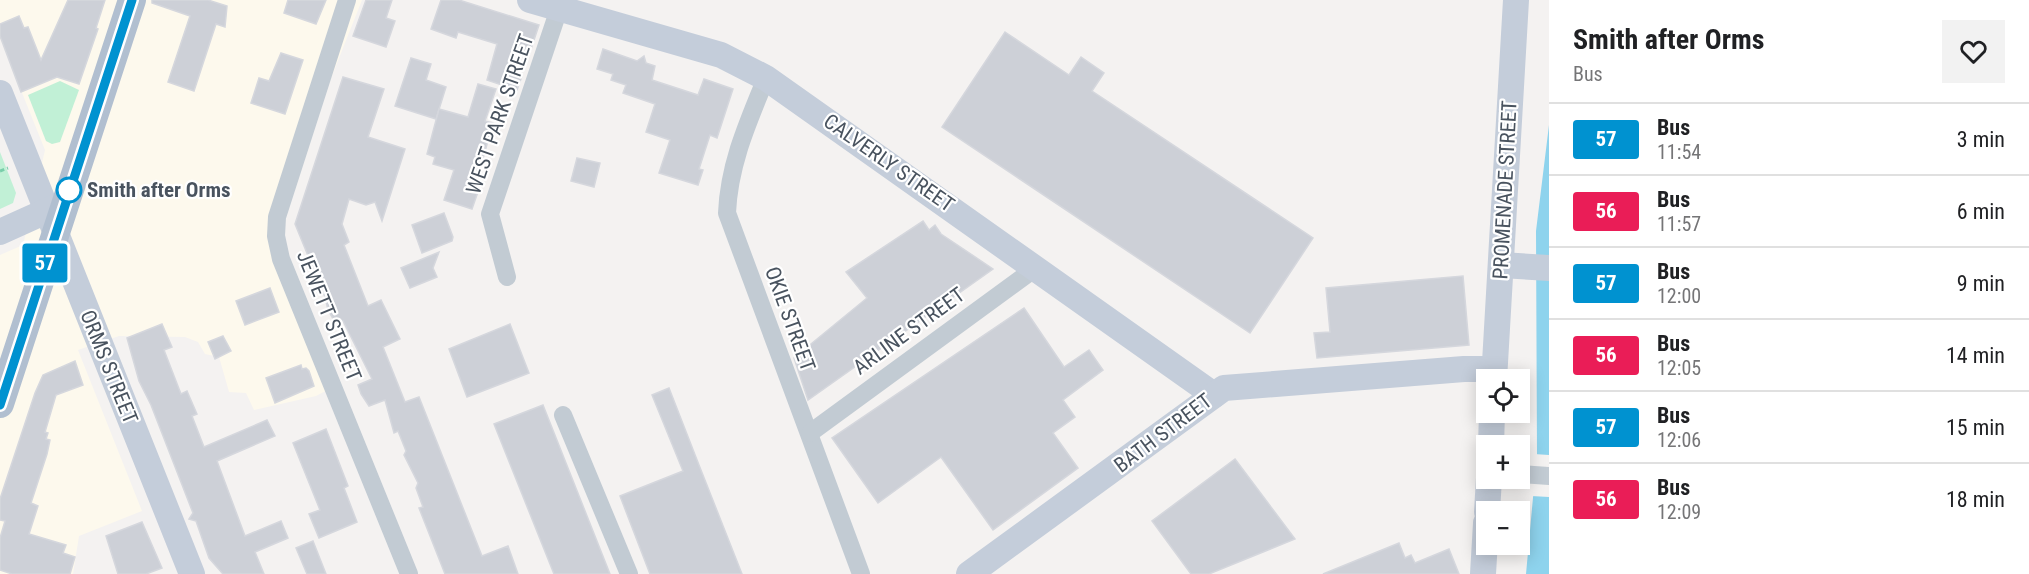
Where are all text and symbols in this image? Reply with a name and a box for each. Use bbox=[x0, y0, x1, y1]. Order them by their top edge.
button: heart bbox=[1942, 20, 2005, 83]
text: Smith after Orms bbox=[1573, 23, 1764, 56]
street label: WEST PARK STREET bbox=[461, 31, 539, 197]
text: Bus bbox=[1573, 62, 1603, 86]
street label: PROMENADE STREET bbox=[1488, 100, 1522, 280]
street label: CALVERLY STREET bbox=[819, 109, 959, 217]
text: Bus bbox=[1657, 115, 1690, 140]
text: 57 bbox=[1595, 127, 1617, 151]
text: 3 min bbox=[1957, 127, 2005, 152]
text: 11:54 bbox=[1657, 140, 1701, 164]
marker: Smith after Orms bbox=[56, 177, 82, 203]
place label: Smith after Orms bbox=[87, 178, 231, 202]
text: Bus bbox=[1657, 187, 1690, 212]
text: 56 bbox=[1595, 199, 1617, 223]
text: 6 min bbox=[1957, 199, 2005, 224]
text: 11:57 bbox=[1657, 212, 1701, 236]
line badge: 57 bbox=[18, 244, 72, 282]
street label: JEWETT STREET bbox=[292, 247, 366, 385]
text: 57 bbox=[34, 251, 56, 275]
text: Bus bbox=[1657, 259, 1690, 284]
street label: OKIE STREET bbox=[760, 263, 820, 375]
text: 57 bbox=[1595, 271, 1617, 295]
text: 9 min bbox=[1957, 271, 2005, 296]
street label: ARLINE STREET bbox=[849, 283, 969, 379]
text: 12:00 bbox=[1657, 284, 1701, 308]
street label: ORMS STREET bbox=[75, 307, 143, 427]
text: Bus bbox=[1657, 331, 1690, 356]
text: 56 bbox=[1595, 343, 1617, 367]
text: 14 min bbox=[1946, 343, 2005, 368]
text: 12:05 bbox=[1657, 356, 1701, 380]
map controls bbox=[1476, 369, 1530, 555]
button: locate bbox=[1476, 369, 1530, 423]
street label: BATH STREET bbox=[1109, 388, 1217, 477]
text: Bus bbox=[1657, 403, 1690, 428]
text: 57 bbox=[1595, 415, 1617, 439]
text: 15 min bbox=[1946, 415, 2005, 440]
text: 12:06 bbox=[1657, 428, 1701, 452]
button: + bbox=[1476, 435, 1530, 489]
text: Bus bbox=[1657, 475, 1690, 500]
text: 56 bbox=[1595, 487, 1617, 511]
text: 18 min bbox=[1946, 487, 2005, 512]
text: 12:09 bbox=[1657, 500, 1701, 524]
button: − bbox=[1476, 501, 1530, 555]

